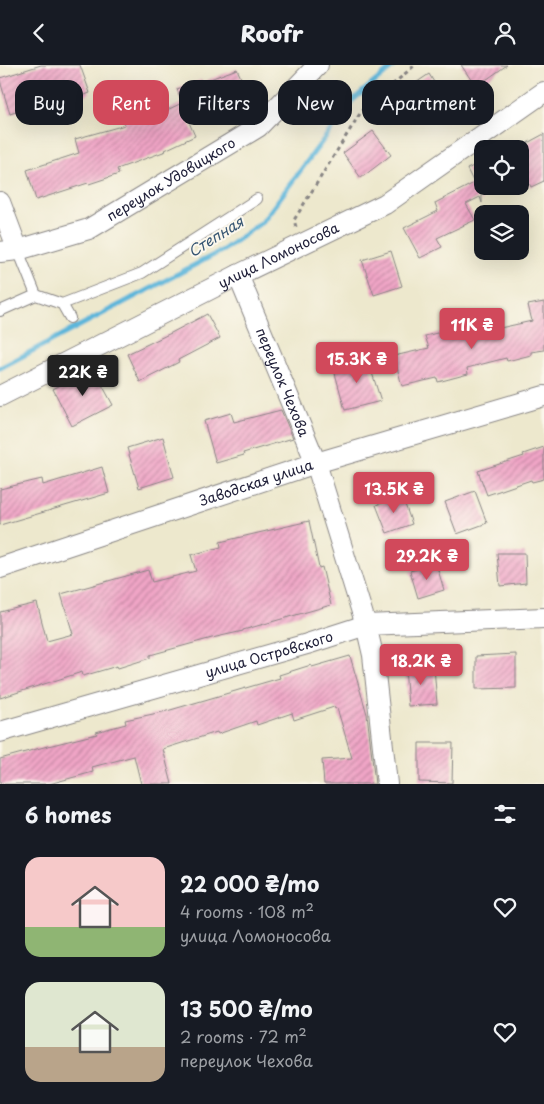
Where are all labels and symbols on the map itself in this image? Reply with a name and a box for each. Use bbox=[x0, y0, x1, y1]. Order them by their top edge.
street label: переулок Удовицкого bbox=[102, 132, 239, 226]
water label: Степная bbox=[183, 209, 248, 262]
street label: улица Ломоносова bbox=[214, 217, 343, 293]
pin: 11K ₴ bbox=[437, 307, 507, 350]
street label: переулок Чехова bbox=[251, 324, 315, 440]
pin: 15.3K ₴ bbox=[311, 341, 403, 384]
pin: 22K ₴ bbox=[48, 355, 118, 397]
street label: Заводская улица bbox=[196, 454, 316, 511]
pin: 13.5K ₴ bbox=[348, 471, 440, 514]
pin: 29.2K ₴ bbox=[381, 539, 473, 581]
street label: улица Островского bbox=[203, 625, 336, 683]
pin: 18.2K ₴ bbox=[375, 643, 467, 686]

